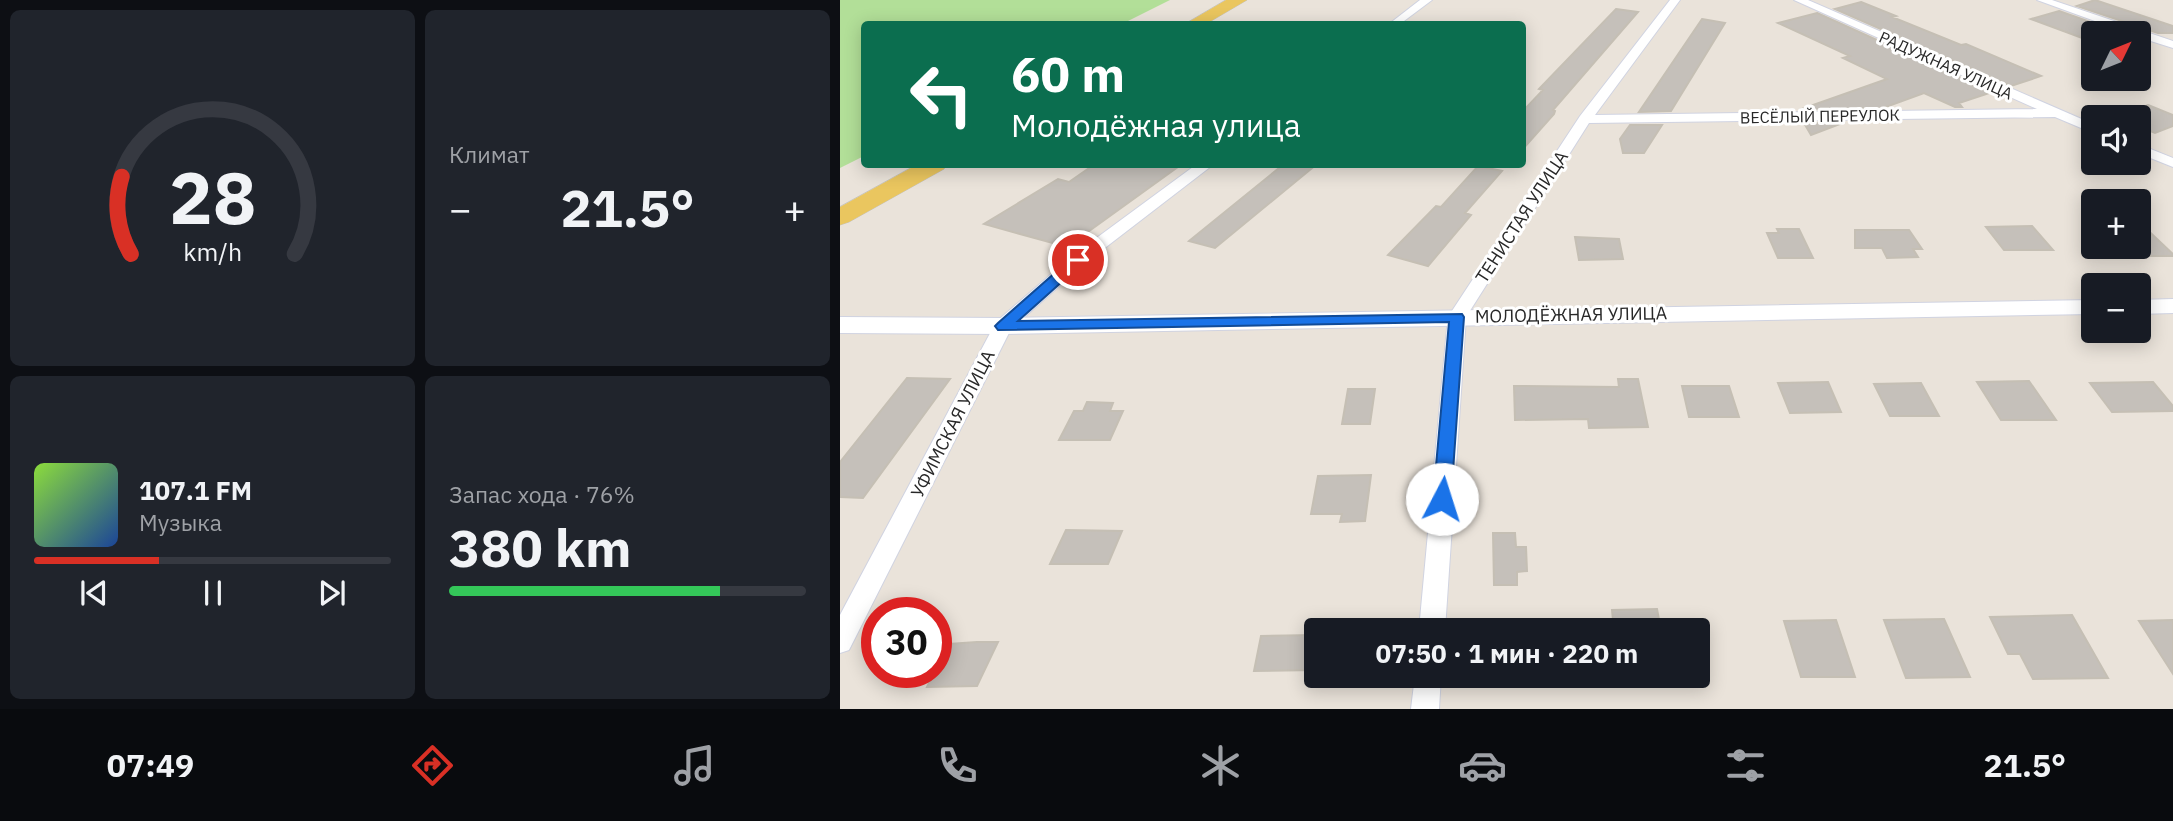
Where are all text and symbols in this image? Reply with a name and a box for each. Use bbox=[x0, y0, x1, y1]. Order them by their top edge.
north arrow bbox=[2081, 21, 2151, 91]
map controls bbox=[2081, 21, 2151, 343]
street label: РАДУЖНАЯ УЛИЦА bbox=[1876, 27, 2016, 103]
text: 60 m bbox=[1011, 42, 1125, 105]
icon: left bbox=[896, 49, 987, 140]
text: Молодёжная улица bbox=[1011, 104, 1301, 146]
street label: ВЕСЁЛЫЙ ПЕРЕУЛОК bbox=[1740, 105, 1900, 127]
button: sound bbox=[2081, 105, 2151, 175]
text: Климат bbox=[449, 139, 530, 169]
street label: ТЕНИСТАЯ УЛИЦА bbox=[1470, 146, 1573, 287]
text: 28 bbox=[169, 149, 256, 244]
text: 21.5° bbox=[560, 174, 695, 241]
text: − bbox=[449, 184, 472, 233]
text: + bbox=[783, 184, 806, 233]
button: + bbox=[2081, 189, 2151, 259]
pin bbox=[1048, 230, 1108, 290]
text: km/h bbox=[183, 235, 242, 268]
icon: arrive bbox=[1059, 241, 1097, 279]
button: − bbox=[2081, 273, 2151, 343]
street label: МОЛОДЁЖНАЯ УЛИЦА bbox=[1475, 301, 1668, 328]
street label: УФИМСКАЯ УЛИЦА bbox=[905, 346, 1000, 501]
position arrow bbox=[1405, 462, 1479, 536]
text: 107.1 FM bbox=[139, 473, 252, 507]
text: Запас хода · 76% bbox=[449, 479, 635, 509]
text: Музыка bbox=[139, 507, 222, 537]
text: 380 km bbox=[449, 514, 631, 581]
icon: previous bbox=[75, 574, 113, 612]
icon: pause bbox=[194, 574, 232, 612]
icon: next bbox=[313, 574, 351, 612]
speed limit sign: 30 bbox=[861, 597, 952, 688]
text: 07:50 · 1 мин · 220 m bbox=[1376, 636, 1638, 670]
icon: directions bbox=[408, 741, 457, 790]
icon: music bbox=[670, 741, 719, 790]
icon: phone bbox=[933, 741, 982, 790]
icon: climate bbox=[1196, 741, 1245, 790]
icon: car bbox=[1458, 741, 1507, 790]
icon: filters bbox=[1721, 741, 1770, 790]
text: 07:49 bbox=[107, 744, 194, 786]
text: 21.5° bbox=[1984, 744, 2066, 786]

